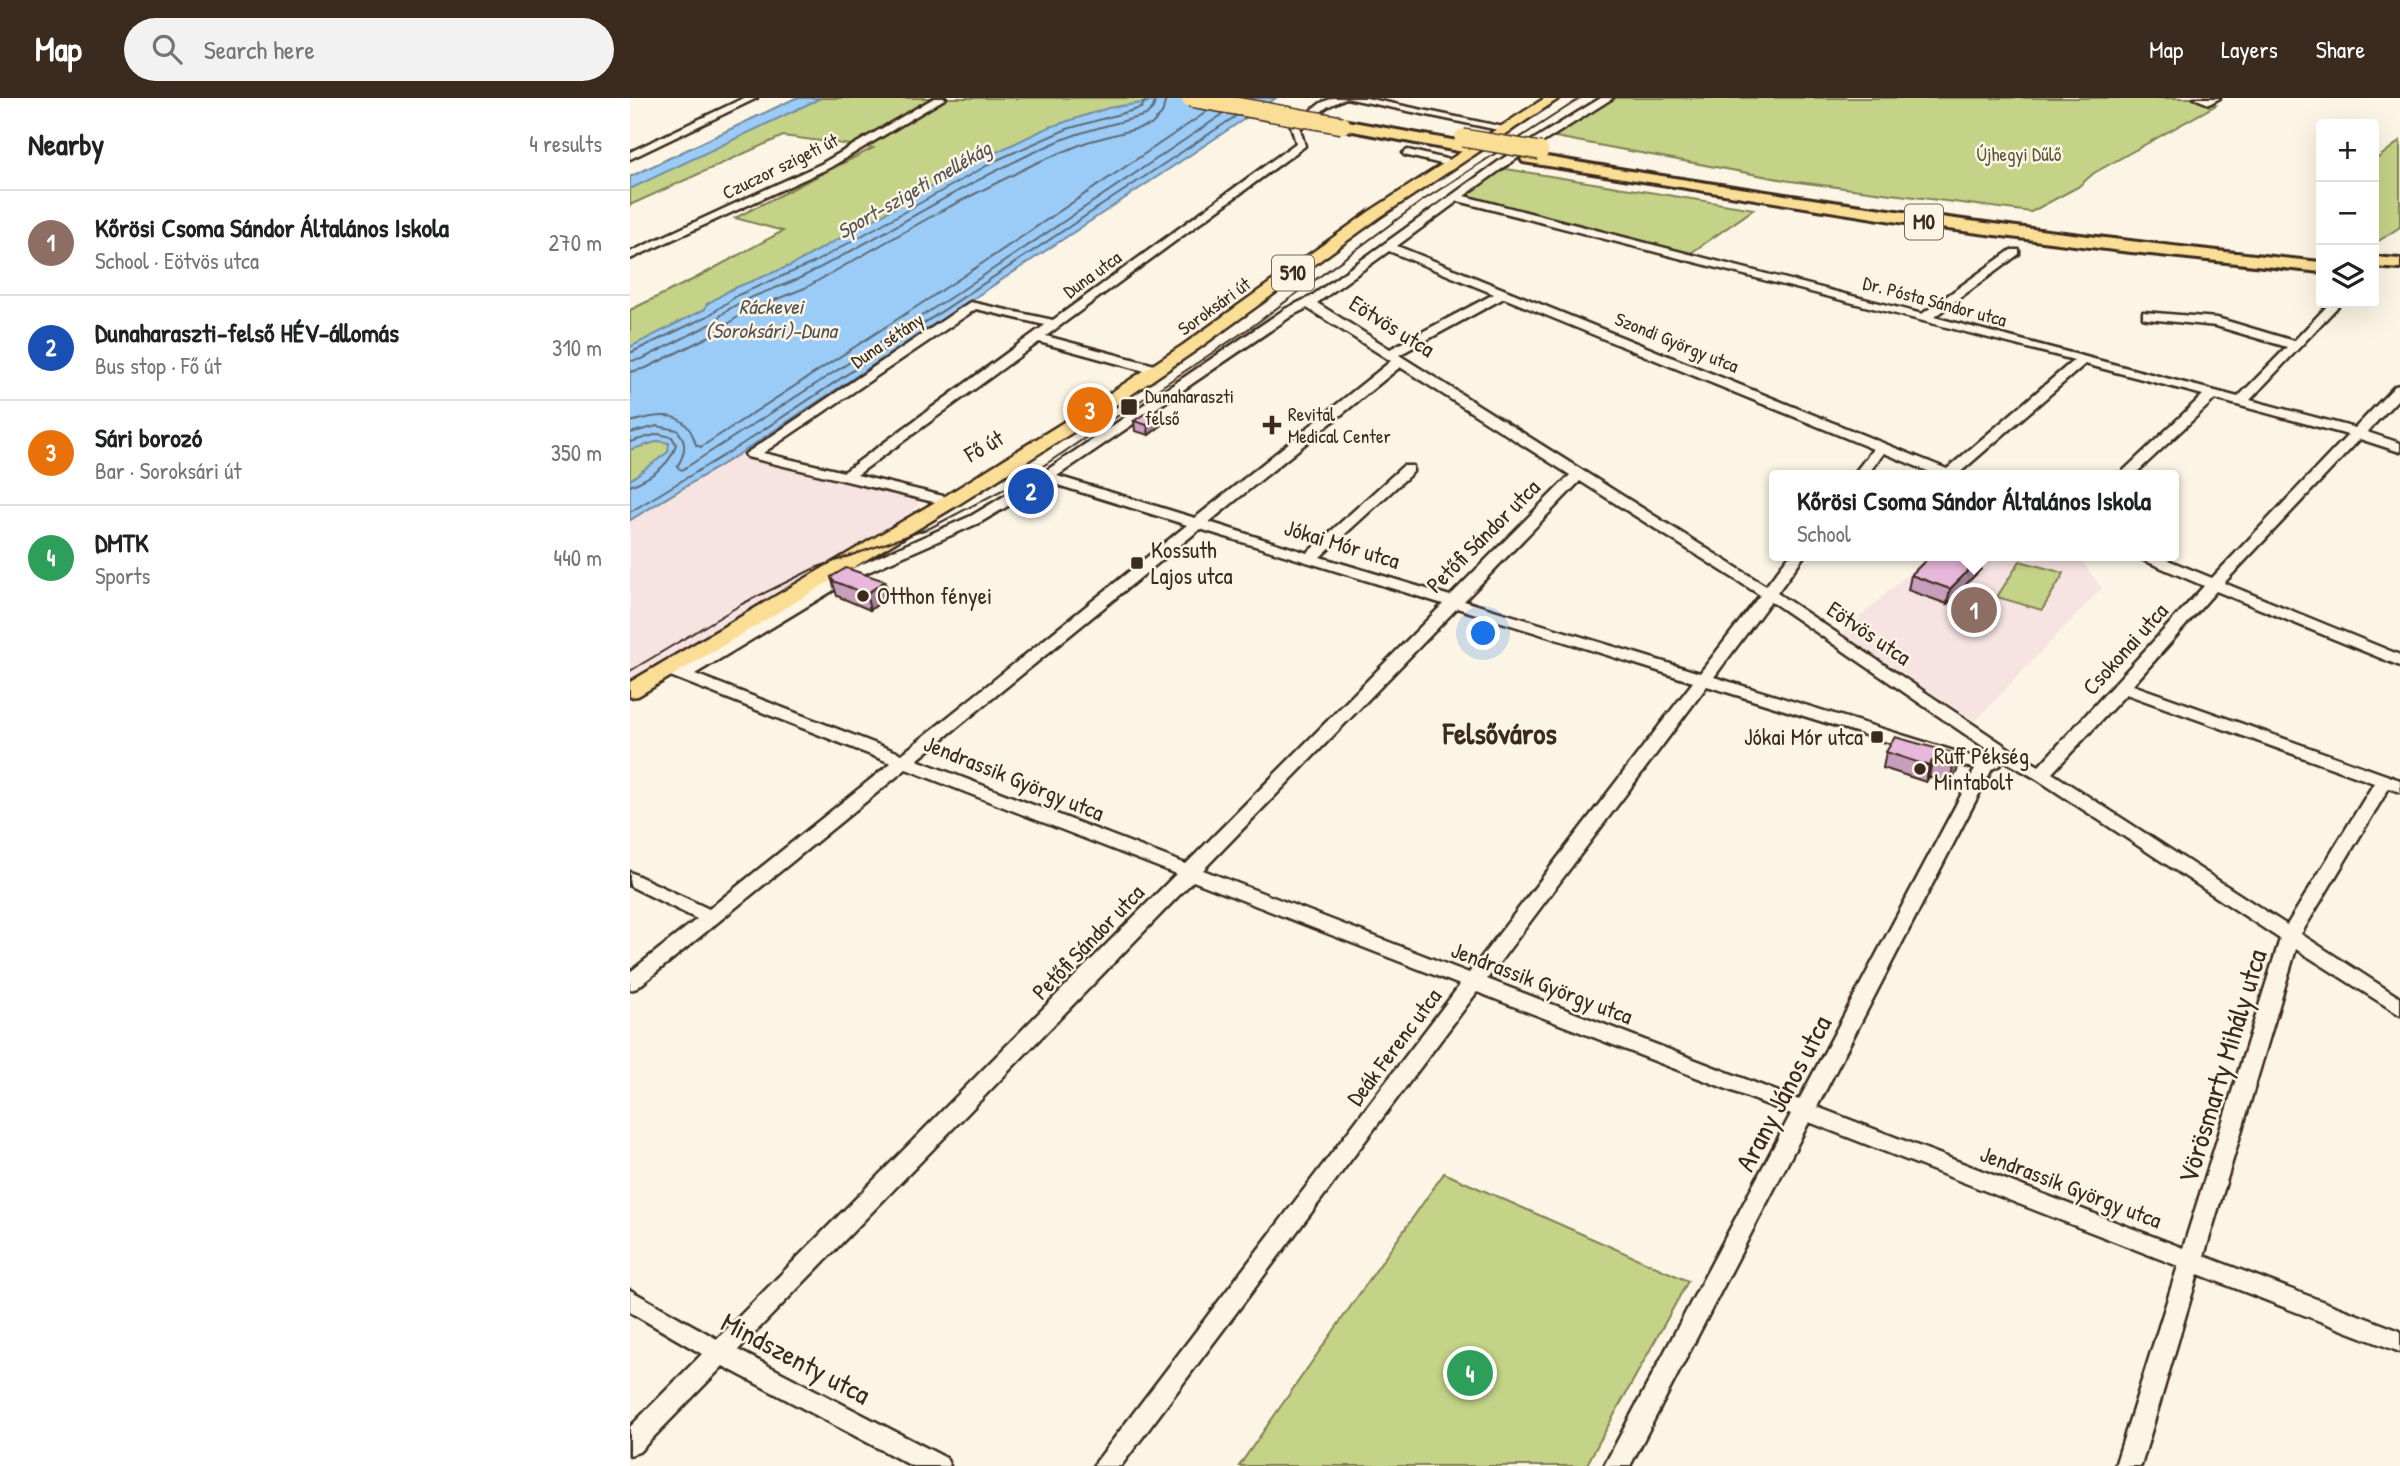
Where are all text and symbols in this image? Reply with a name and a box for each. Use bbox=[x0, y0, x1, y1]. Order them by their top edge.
search box bbox=[124, 18, 614, 81]
text: Map bbox=[35, 27, 82, 71]
icon: search bbox=[148, 30, 186, 68]
text: Search here bbox=[204, 32, 315, 67]
text: Map bbox=[2149, 33, 2183, 65]
text: Layers bbox=[2221, 33, 2278, 65]
text: Share bbox=[2316, 33, 2365, 65]
map controls bbox=[2316, 119, 2379, 308]
button: + bbox=[2316, 119, 2379, 182]
text: Nearby bbox=[28, 124, 104, 164]
street label: Czuczor szigeti út bbox=[718, 126, 843, 205]
text: 4 results bbox=[529, 128, 602, 159]
water label: Sport-szigeti mellékág bbox=[831, 133, 998, 245]
park label: Újhegyi Dűlő bbox=[1977, 141, 2062, 167]
button: − bbox=[2316, 182, 2379, 245]
road number: M0 bbox=[1905, 204, 1943, 240]
text: Kőrösi Csoma Sándor Általános Iskola bbox=[95, 210, 449, 245]
text: 1 bbox=[47, 227, 55, 258]
text: 270 m bbox=[549, 227, 602, 258]
street label: Duna utca bbox=[1058, 244, 1127, 304]
text: School · Eötvös utca bbox=[95, 245, 259, 276]
button: layers bbox=[2316, 245, 2379, 308]
road number: 510 bbox=[1272, 256, 1314, 290]
street label: Dr. Pósta Sándor utca bbox=[1860, 269, 2010, 333]
street label: Soroksári út bbox=[1172, 271, 1256, 341]
street label: Eötvös utca bbox=[1344, 287, 1441, 364]
water label: Ráckevei (Soroksári)-Duna bbox=[705, 292, 840, 345]
street label: Szondi György utca bbox=[1611, 305, 1743, 379]
street label: Duna sétány bbox=[846, 306, 928, 374]
text: Dunaharaszti-felső HÉV-állomás bbox=[95, 315, 399, 350]
text: 2 bbox=[46, 332, 56, 363]
text: 310 m bbox=[552, 332, 602, 363]
text: Bus stop · Fő út bbox=[95, 350, 221, 381]
place label: Dunaharaszti felső bbox=[1145, 383, 1234, 431]
pin: 3 bbox=[1067, 384, 1113, 436]
marker: Dunaharaszti felső bbox=[1119, 397, 1139, 417]
place label: Revital Medical Center bbox=[1288, 401, 1391, 449]
marker: Revital Medical Center bbox=[1262, 415, 1282, 435]
text: Sári borozó bbox=[95, 420, 202, 455]
street label: Fő út bbox=[958, 422, 1010, 470]
text: 3 bbox=[46, 437, 56, 468]
text: 350 m bbox=[551, 437, 602, 468]
text: Bar · Soroksári út bbox=[95, 455, 242, 486]
pin: 2 bbox=[1008, 465, 1054, 517]
popup bbox=[1769, 470, 2179, 561]
street label: Petőfi Sándor utca bbox=[1419, 472, 1546, 599]
text: Kőrösi Csoma Sándor Általános Iskola bbox=[1797, 483, 2151, 518]
street label: Jókai Mór utca bbox=[1281, 511, 1404, 576]
text: School bbox=[1797, 518, 1851, 549]
text: DMTK bbox=[95, 525, 149, 560]
place label: Kossuth Lajos utca bbox=[1151, 534, 1232, 591]
text: 4 bbox=[47, 542, 55, 573]
text: 440 m bbox=[554, 542, 602, 573]
marker: Kossuth Lajos utca bbox=[1129, 555, 1145, 571]
text: Sports bbox=[95, 560, 150, 591]
place label: Otthon fényei bbox=[877, 580, 992, 611]
pin: 1 bbox=[1951, 584, 1997, 636]
marker: Otthon fényei bbox=[855, 588, 871, 604]
street label: Eötvös utca bbox=[1821, 593, 1917, 672]
street label: Csokonai utca bbox=[2075, 596, 2174, 702]
your location bbox=[1466, 616, 1500, 650]
district label: Felsőváros bbox=[1442, 713, 1557, 753]
place label: Jókai Mór utca bbox=[1744, 721, 1863, 752]
street label: Jendrassik György utca bbox=[919, 727, 1109, 828]
marker: Jókai Mór utca bbox=[1869, 729, 1885, 745]
place label: Ruff Pékség Mintabolt bbox=[1934, 740, 2029, 797]
marker: Ruff Pékség Mintabolt bbox=[1912, 761, 1928, 777]
street label: Petőfi Sándor utca bbox=[1025, 877, 1151, 1006]
street label: Jendrassik György utca bbox=[1447, 934, 1637, 1031]
street label: Vörösmarty Mihály utca bbox=[2168, 944, 2276, 1188]
street label: Deák Ferenc utca bbox=[1339, 982, 1448, 1112]
street label: Arany János utca bbox=[1726, 1008, 1840, 1178]
street label: Jendrassik György utca bbox=[1976, 1138, 2166, 1235]
street label: Mindszenty utca bbox=[715, 1303, 877, 1413]
pin: 4 bbox=[1447, 1347, 1493, 1399]

